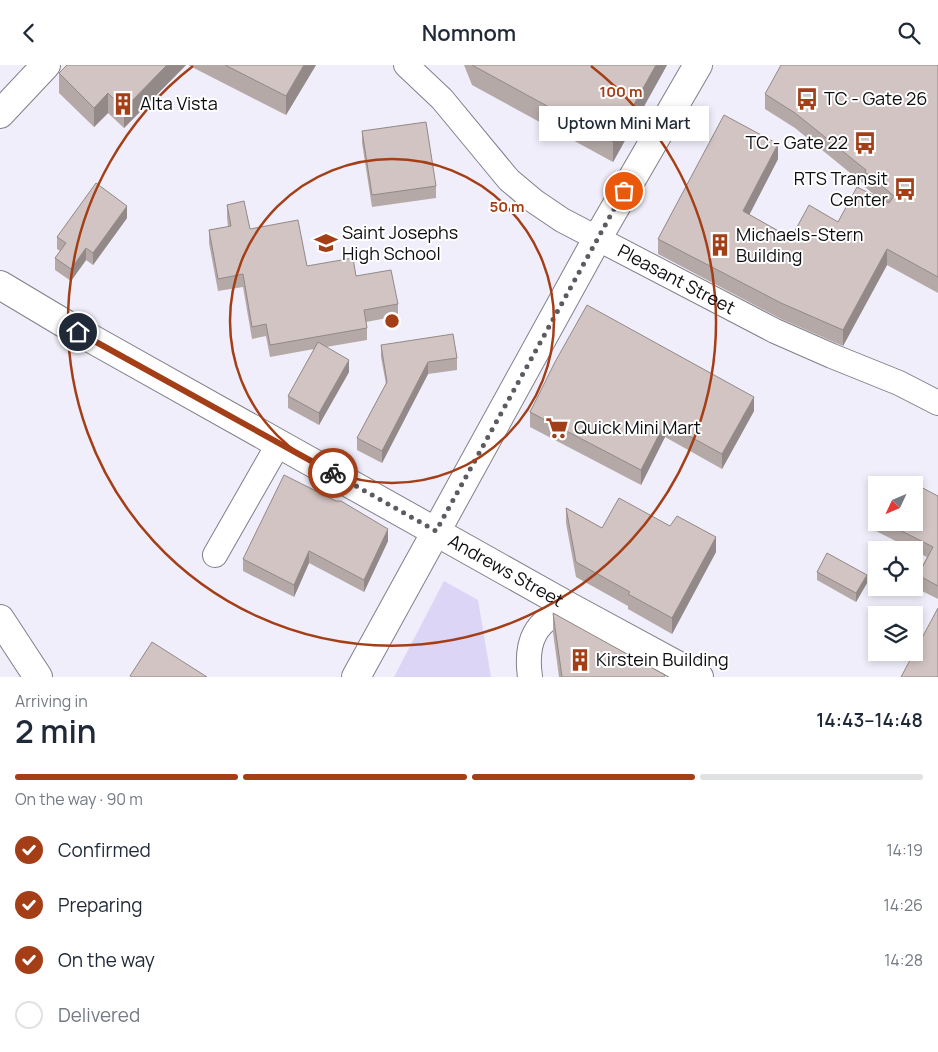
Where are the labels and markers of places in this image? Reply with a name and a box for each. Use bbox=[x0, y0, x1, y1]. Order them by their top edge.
bus stop icon: TC - Gate 26 bbox=[794, 86, 820, 112]
place label: TC - Gate 26 bbox=[824, 86, 927, 110]
building icon: Alta Vista bbox=[110, 91, 136, 117]
place label: Alta Vista bbox=[140, 91, 218, 115]
callout: Uptown Mini Mart bbox=[539, 106, 709, 141]
place label: TC - Gate 22 bbox=[745, 130, 848, 154]
bus stop icon: TC - Gate 22 bbox=[852, 130, 878, 156]
place label: RTS Transit Center bbox=[794, 166, 889, 211]
pin bbox=[603, 170, 645, 212]
bus stop icon: RTS Transit Center bbox=[892, 176, 918, 202]
place label: Saint Josephs High School bbox=[342, 220, 458, 265]
place label: Michaels-Stern Building bbox=[736, 222, 863, 267]
school or university icon: Saint Josephs High School bbox=[313, 230, 339, 256]
building icon: Michaels-Stern Building bbox=[707, 232, 733, 258]
pin bbox=[57, 311, 99, 353]
centre of rings bbox=[383, 312, 401, 330]
supermarket icon: Quick Mini Mart bbox=[544, 415, 570, 441]
place label: Quick Mini Mart bbox=[574, 415, 701, 439]
building icon: Kirstein Building bbox=[567, 647, 593, 673]
place label: Kirstein Building bbox=[596, 647, 729, 671]

